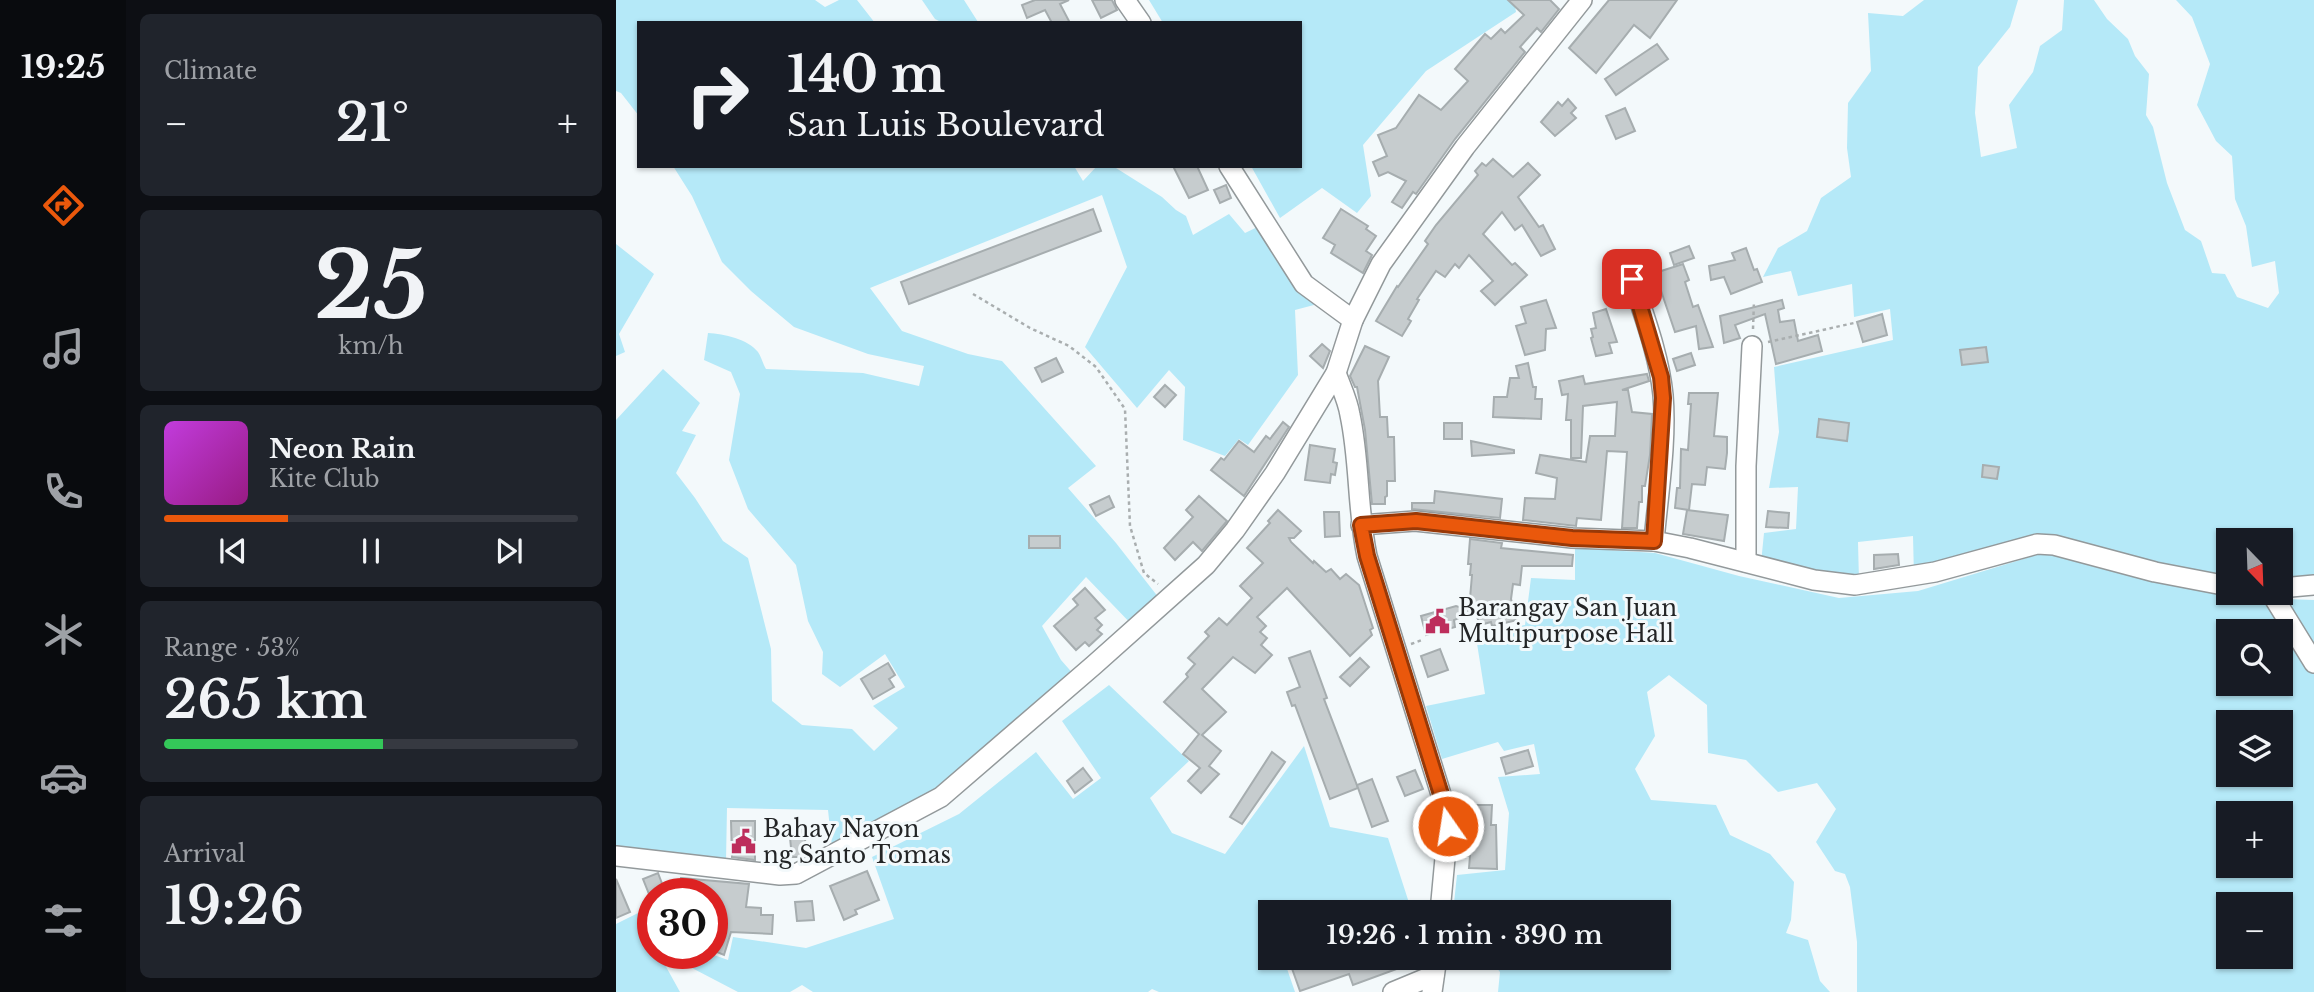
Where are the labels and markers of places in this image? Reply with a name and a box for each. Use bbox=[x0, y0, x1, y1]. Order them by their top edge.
pin bbox=[1602, 249, 1662, 309]
place label: Barangay San Juan Multipurpose Hall bbox=[1458, 594, 1677, 648]
public building icon: Barangay San Juan Multipurpose Hall bbox=[1424, 607, 1452, 635]
place label: Bahay Nayon ng Santo Tomas bbox=[763, 815, 951, 869]
public building icon: Bahay Nayon ng Santo Tomas bbox=[729, 828, 757, 856]

